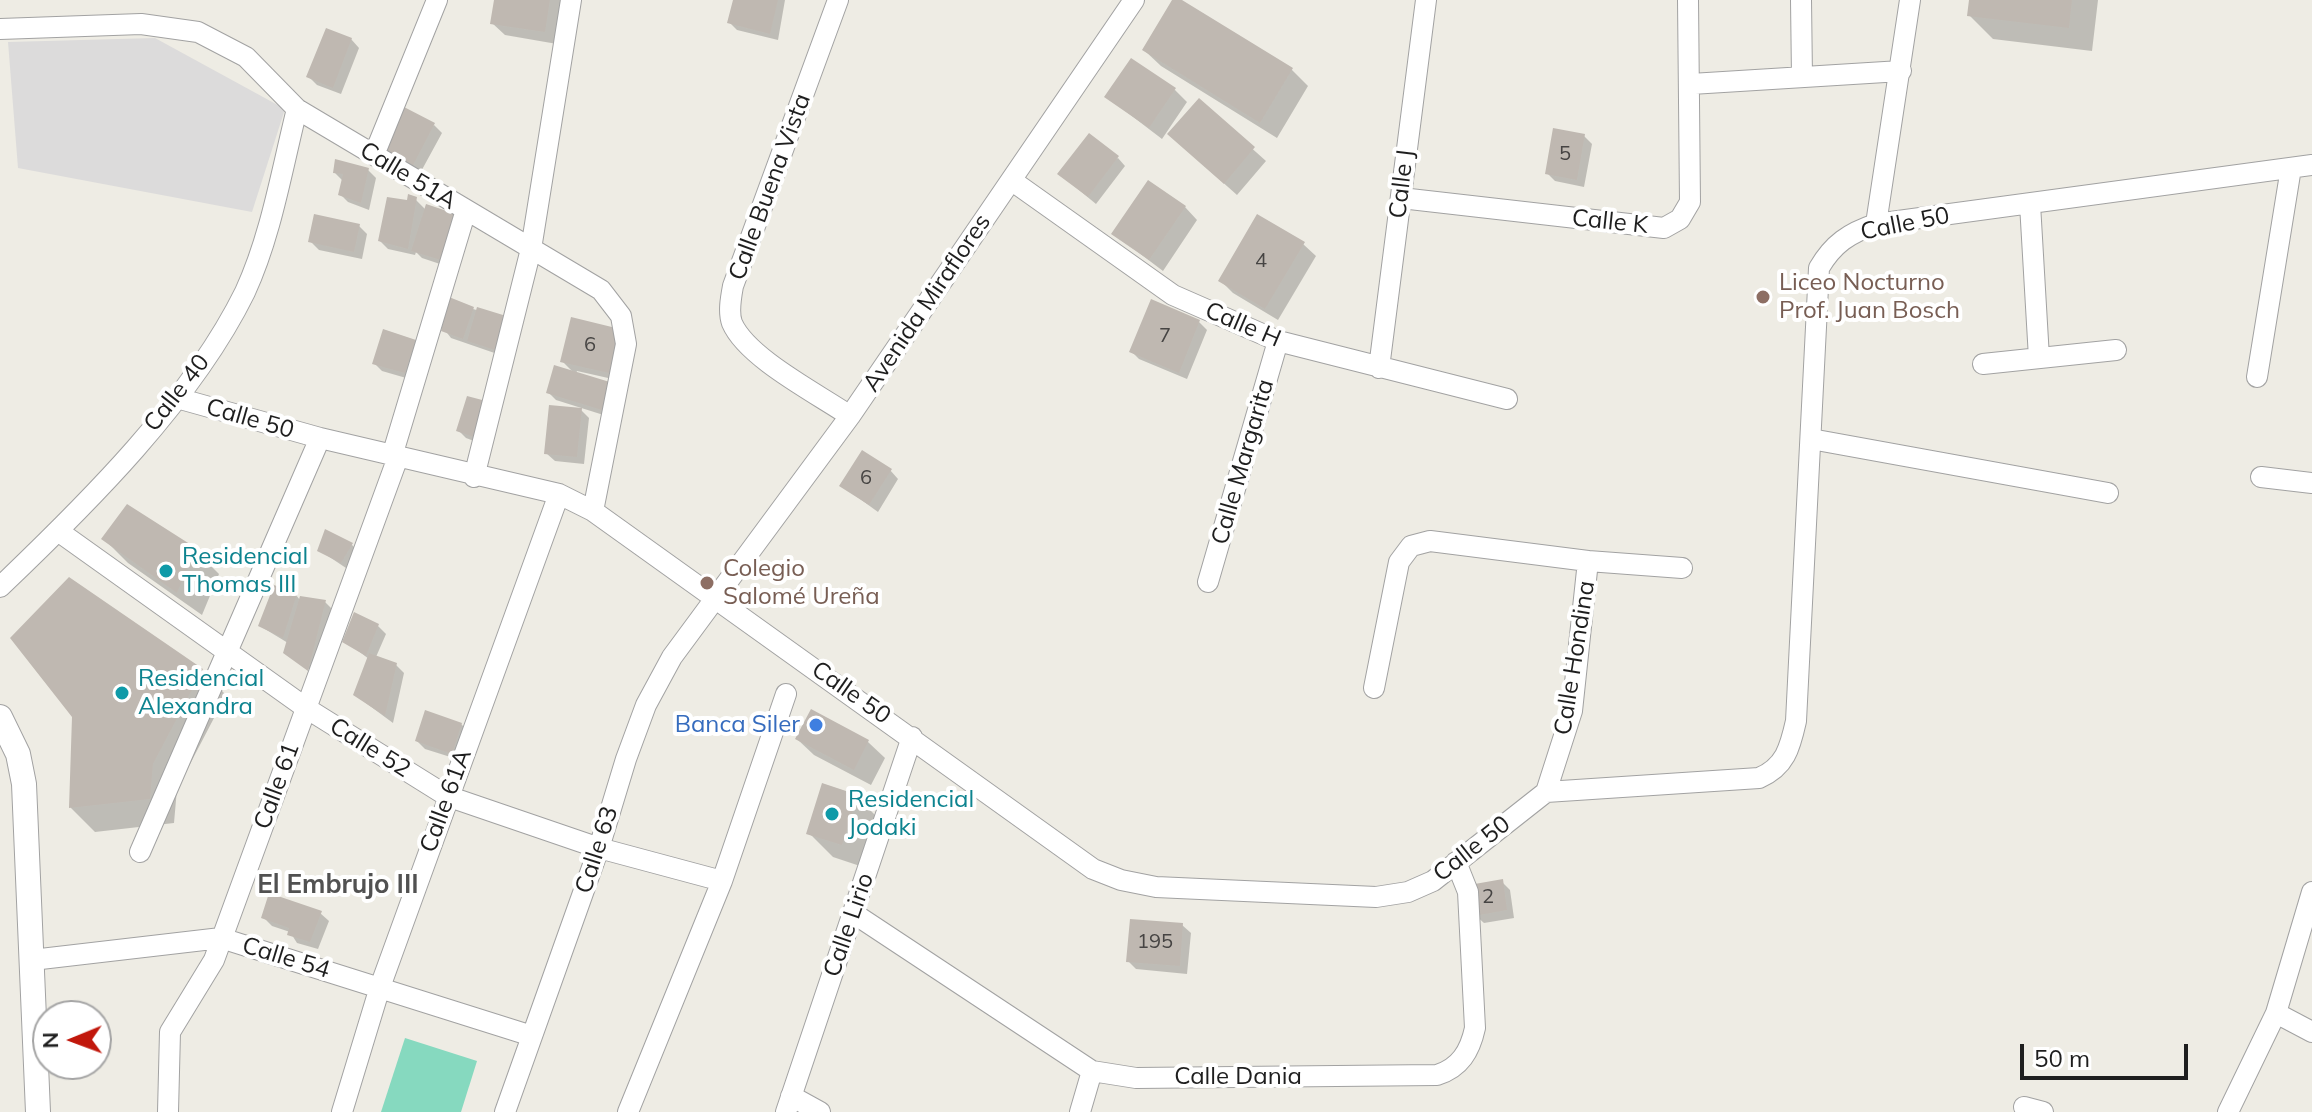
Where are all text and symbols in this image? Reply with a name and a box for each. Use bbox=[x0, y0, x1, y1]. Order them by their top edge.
street label: Calle Buena Vista bbox=[723, 90, 817, 284]
street label: Calle 51A bbox=[354, 136, 462, 216]
house number: 5 bbox=[1559, 142, 1571, 166]
street label: Calle J bbox=[1383, 148, 1421, 220]
street label: Calle 50 bbox=[1858, 201, 1952, 247]
street label: Calle K bbox=[1571, 204, 1649, 240]
street label: Avenida Miraflores bbox=[857, 209, 997, 397]
house number: 4 bbox=[1255, 249, 1267, 273]
place label: Liceo Nocturno Prof. Juan Bosch bbox=[1779, 269, 1960, 325]
marker: Liceo Nocturno Prof. Juan Bosch bbox=[1754, 288, 1772, 306]
street label: Calle H bbox=[1201, 296, 1285, 354]
house number: 7 bbox=[1159, 324, 1171, 348]
house number: 6 bbox=[584, 333, 596, 357]
street label: Calle 40 bbox=[138, 349, 216, 437]
street label: Calle Margarita bbox=[1206, 376, 1280, 548]
street label: Calle 50 bbox=[203, 393, 297, 445]
house number: 6 bbox=[860, 466, 872, 490]
place label: Residencial Thomas III bbox=[182, 543, 308, 599]
place label: Colegio Salomé Ureña bbox=[723, 555, 880, 611]
marker: Residencial Thomas III bbox=[157, 562, 175, 580]
marker: Colegio Salomé Ureña bbox=[698, 574, 716, 592]
street label: Calle Hondina bbox=[1549, 579, 1601, 737]
street label: Calle 50 bbox=[806, 655, 896, 731]
place label: Residencial Alexandra bbox=[138, 665, 264, 721]
marker: Residencial Alexandra bbox=[113, 684, 131, 702]
place label: Banca Siler bbox=[675, 711, 800, 739]
street label: Calle 52 bbox=[324, 712, 416, 784]
marker: Banca Siler bbox=[807, 716, 825, 734]
street label: Calle 61 bbox=[248, 739, 306, 833]
street label: Calle 61A bbox=[414, 746, 478, 856]
place label: Residencial Jodaki bbox=[848, 786, 974, 842]
street label: Calle 63 bbox=[569, 803, 625, 897]
marker: Residencial Jodaki bbox=[823, 805, 841, 823]
street label: Calle 50 bbox=[1428, 810, 1516, 888]
district label: El Embrujo III bbox=[257, 869, 419, 901]
street label: Calle Lirio bbox=[818, 869, 880, 981]
house number: 2 bbox=[1482, 885, 1494, 909]
house number: 195 bbox=[1137, 930, 1173, 954]
street label: Calle 54 bbox=[239, 931, 333, 985]
north arrow bbox=[32, 1000, 112, 1080]
scale bar bbox=[2024, 1028, 2192, 1078]
text: N bbox=[36, 1032, 64, 1049]
text: 50 m bbox=[2034, 1043, 2090, 1073]
street label: Calle Dania bbox=[1174, 1063, 1302, 1091]

